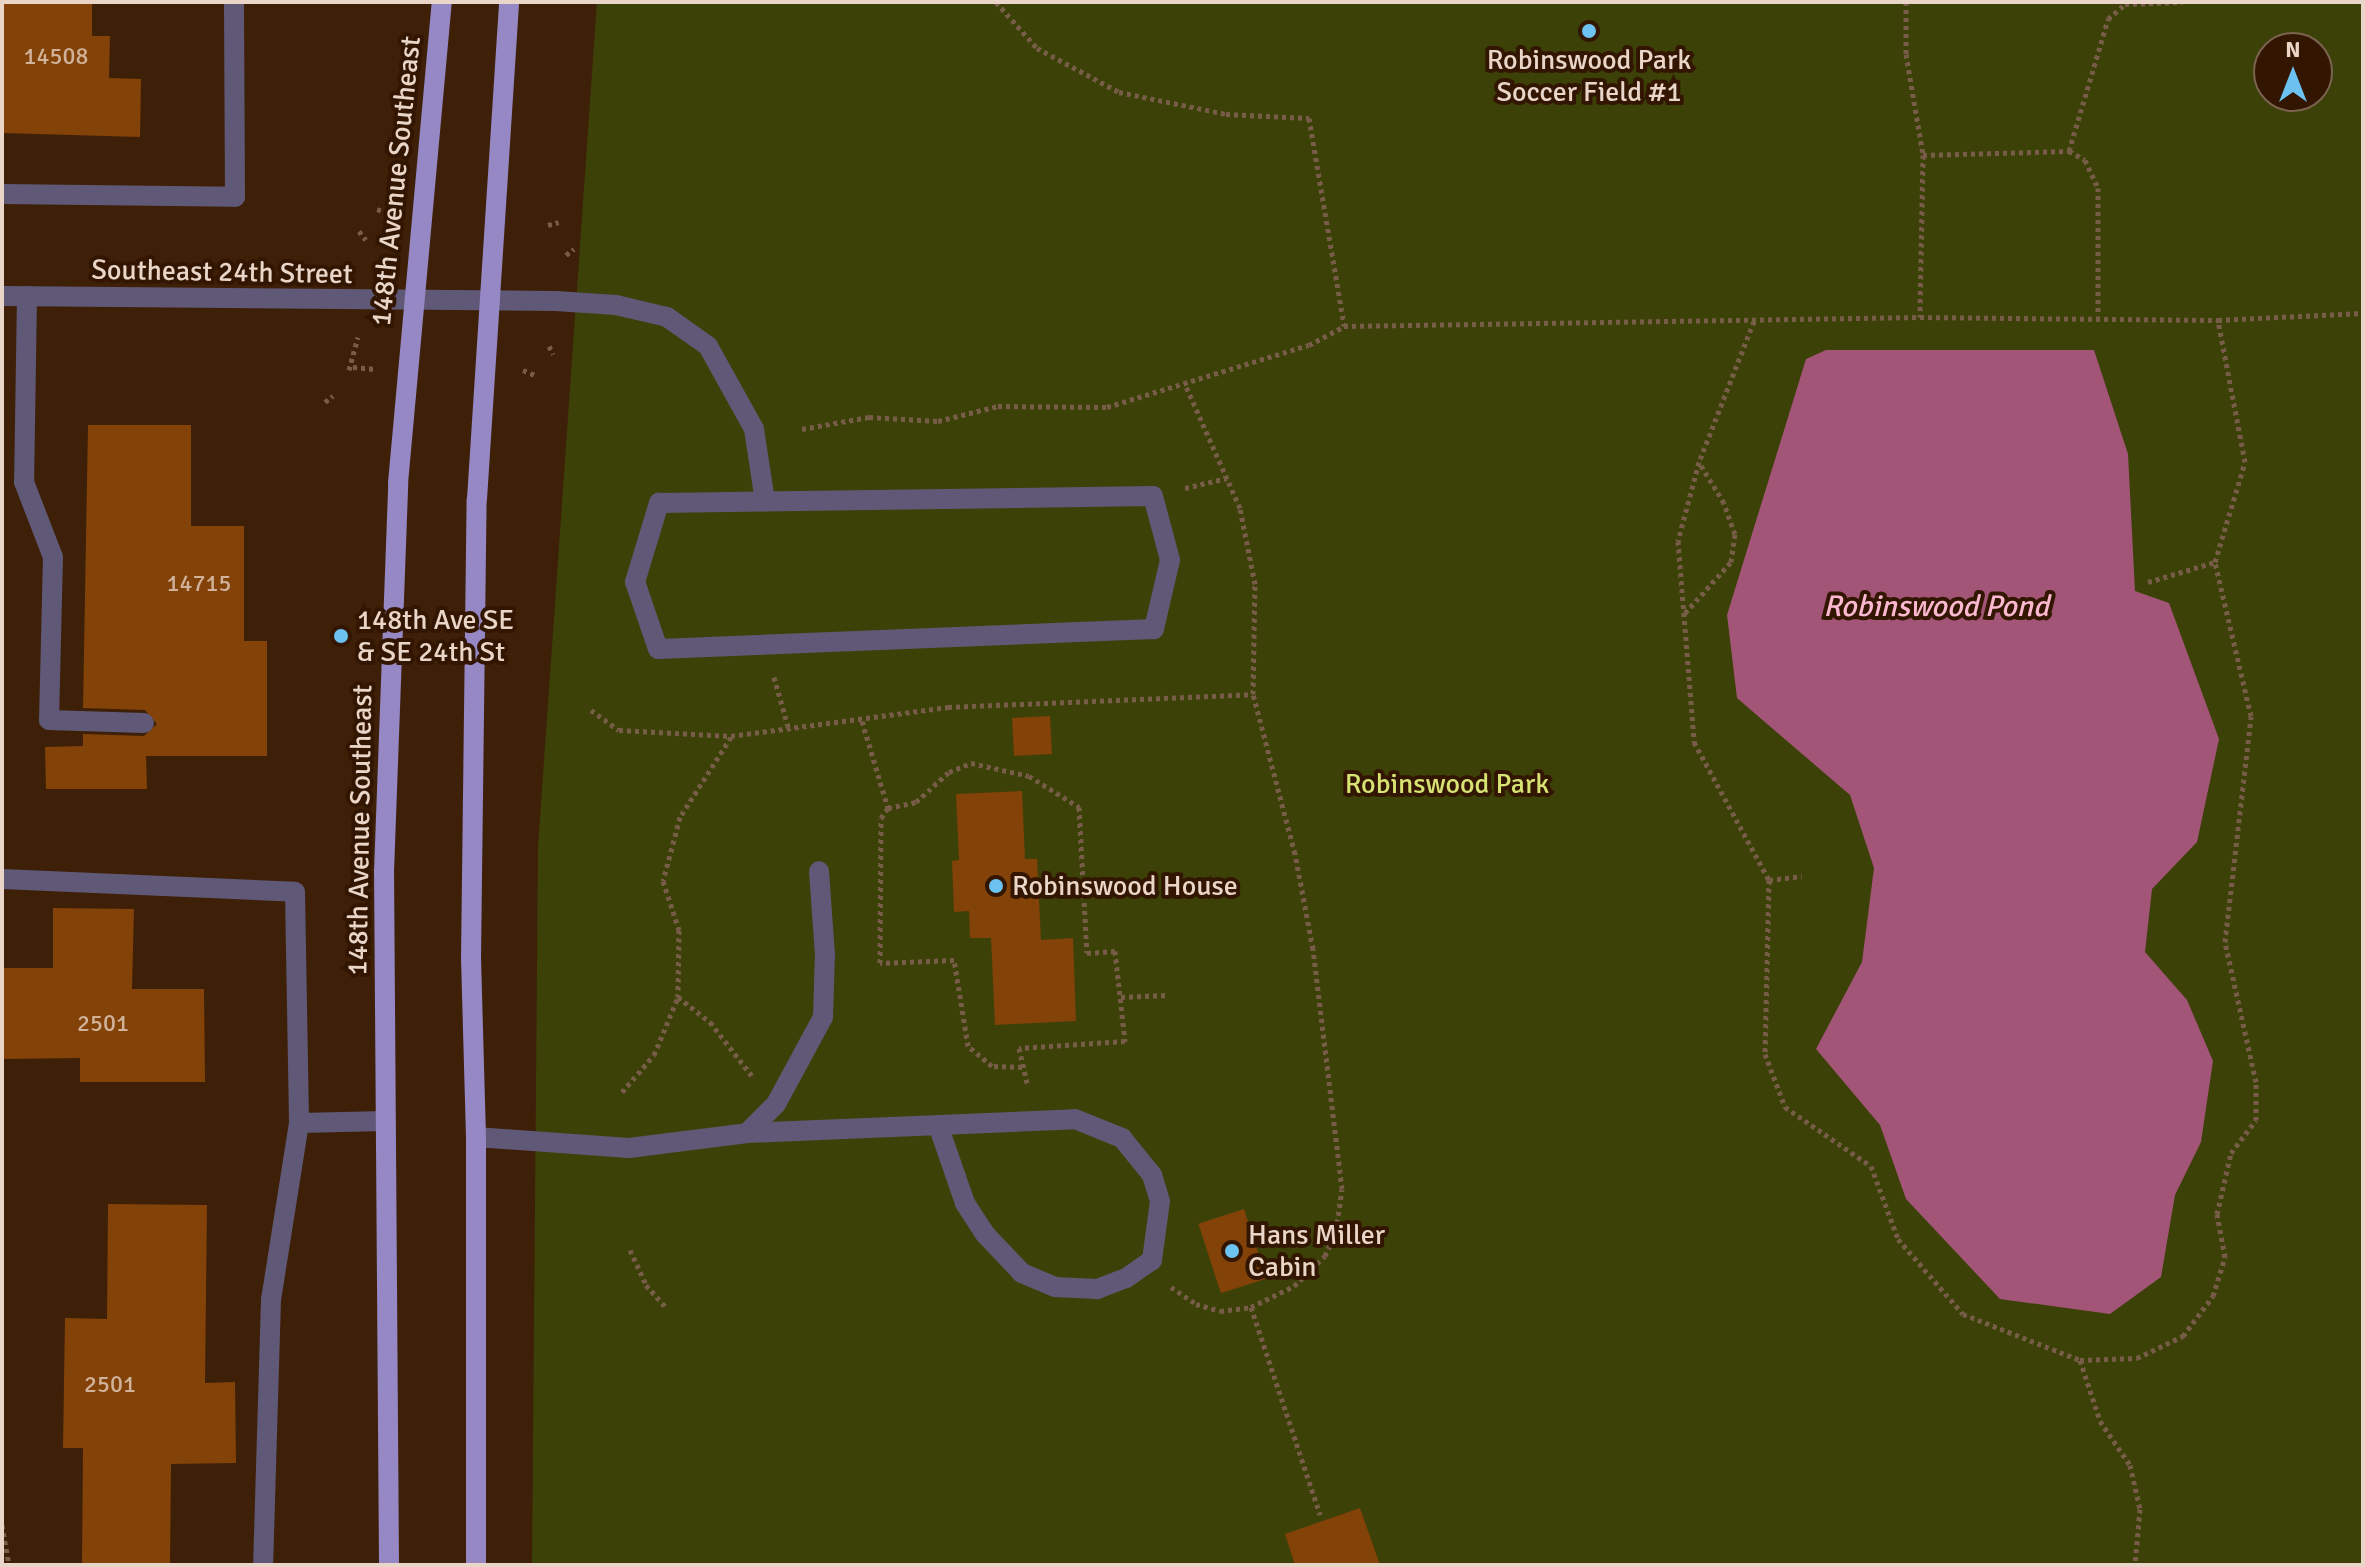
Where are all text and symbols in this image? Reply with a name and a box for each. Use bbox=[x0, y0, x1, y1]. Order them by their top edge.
marker: Robinswood Park Soccer Field #1 bbox=[1580, 22, 1598, 40]
north arrow bbox=[2253, 32, 2333, 112]
street label: 148th Avenue Southeast bbox=[364, 35, 428, 327]
text: N bbox=[2285, 36, 2301, 63]
house number: 14508 bbox=[24, 43, 88, 71]
place label: Robinswood Park Soccer Field #1 bbox=[1487, 43, 1691, 109]
street label: Southeast 24th Street bbox=[91, 253, 353, 291]
house number: 14715 bbox=[167, 570, 231, 598]
water label: Robinswood Pond bbox=[1823, 589, 2049, 625]
place label: 148th Ave SE & SE 24th St bbox=[357, 603, 514, 669]
marker: 148th Ave SE & SE 24th St bbox=[332, 627, 350, 645]
street label: 148th Avenue Southeast bbox=[341, 684, 379, 976]
park label: Robinswood Park bbox=[1345, 767, 1549, 801]
place label: Robinswood House bbox=[1012, 869, 1238, 903]
marker: Robinswood House bbox=[987, 877, 1005, 895]
house number: 2501 bbox=[77, 1010, 129, 1038]
place label: Hans Miller Cabin bbox=[1248, 1218, 1385, 1284]
marker: Hans Miller Cabin bbox=[1223, 1242, 1241, 1260]
house number: 2501 bbox=[84, 1371, 136, 1399]

